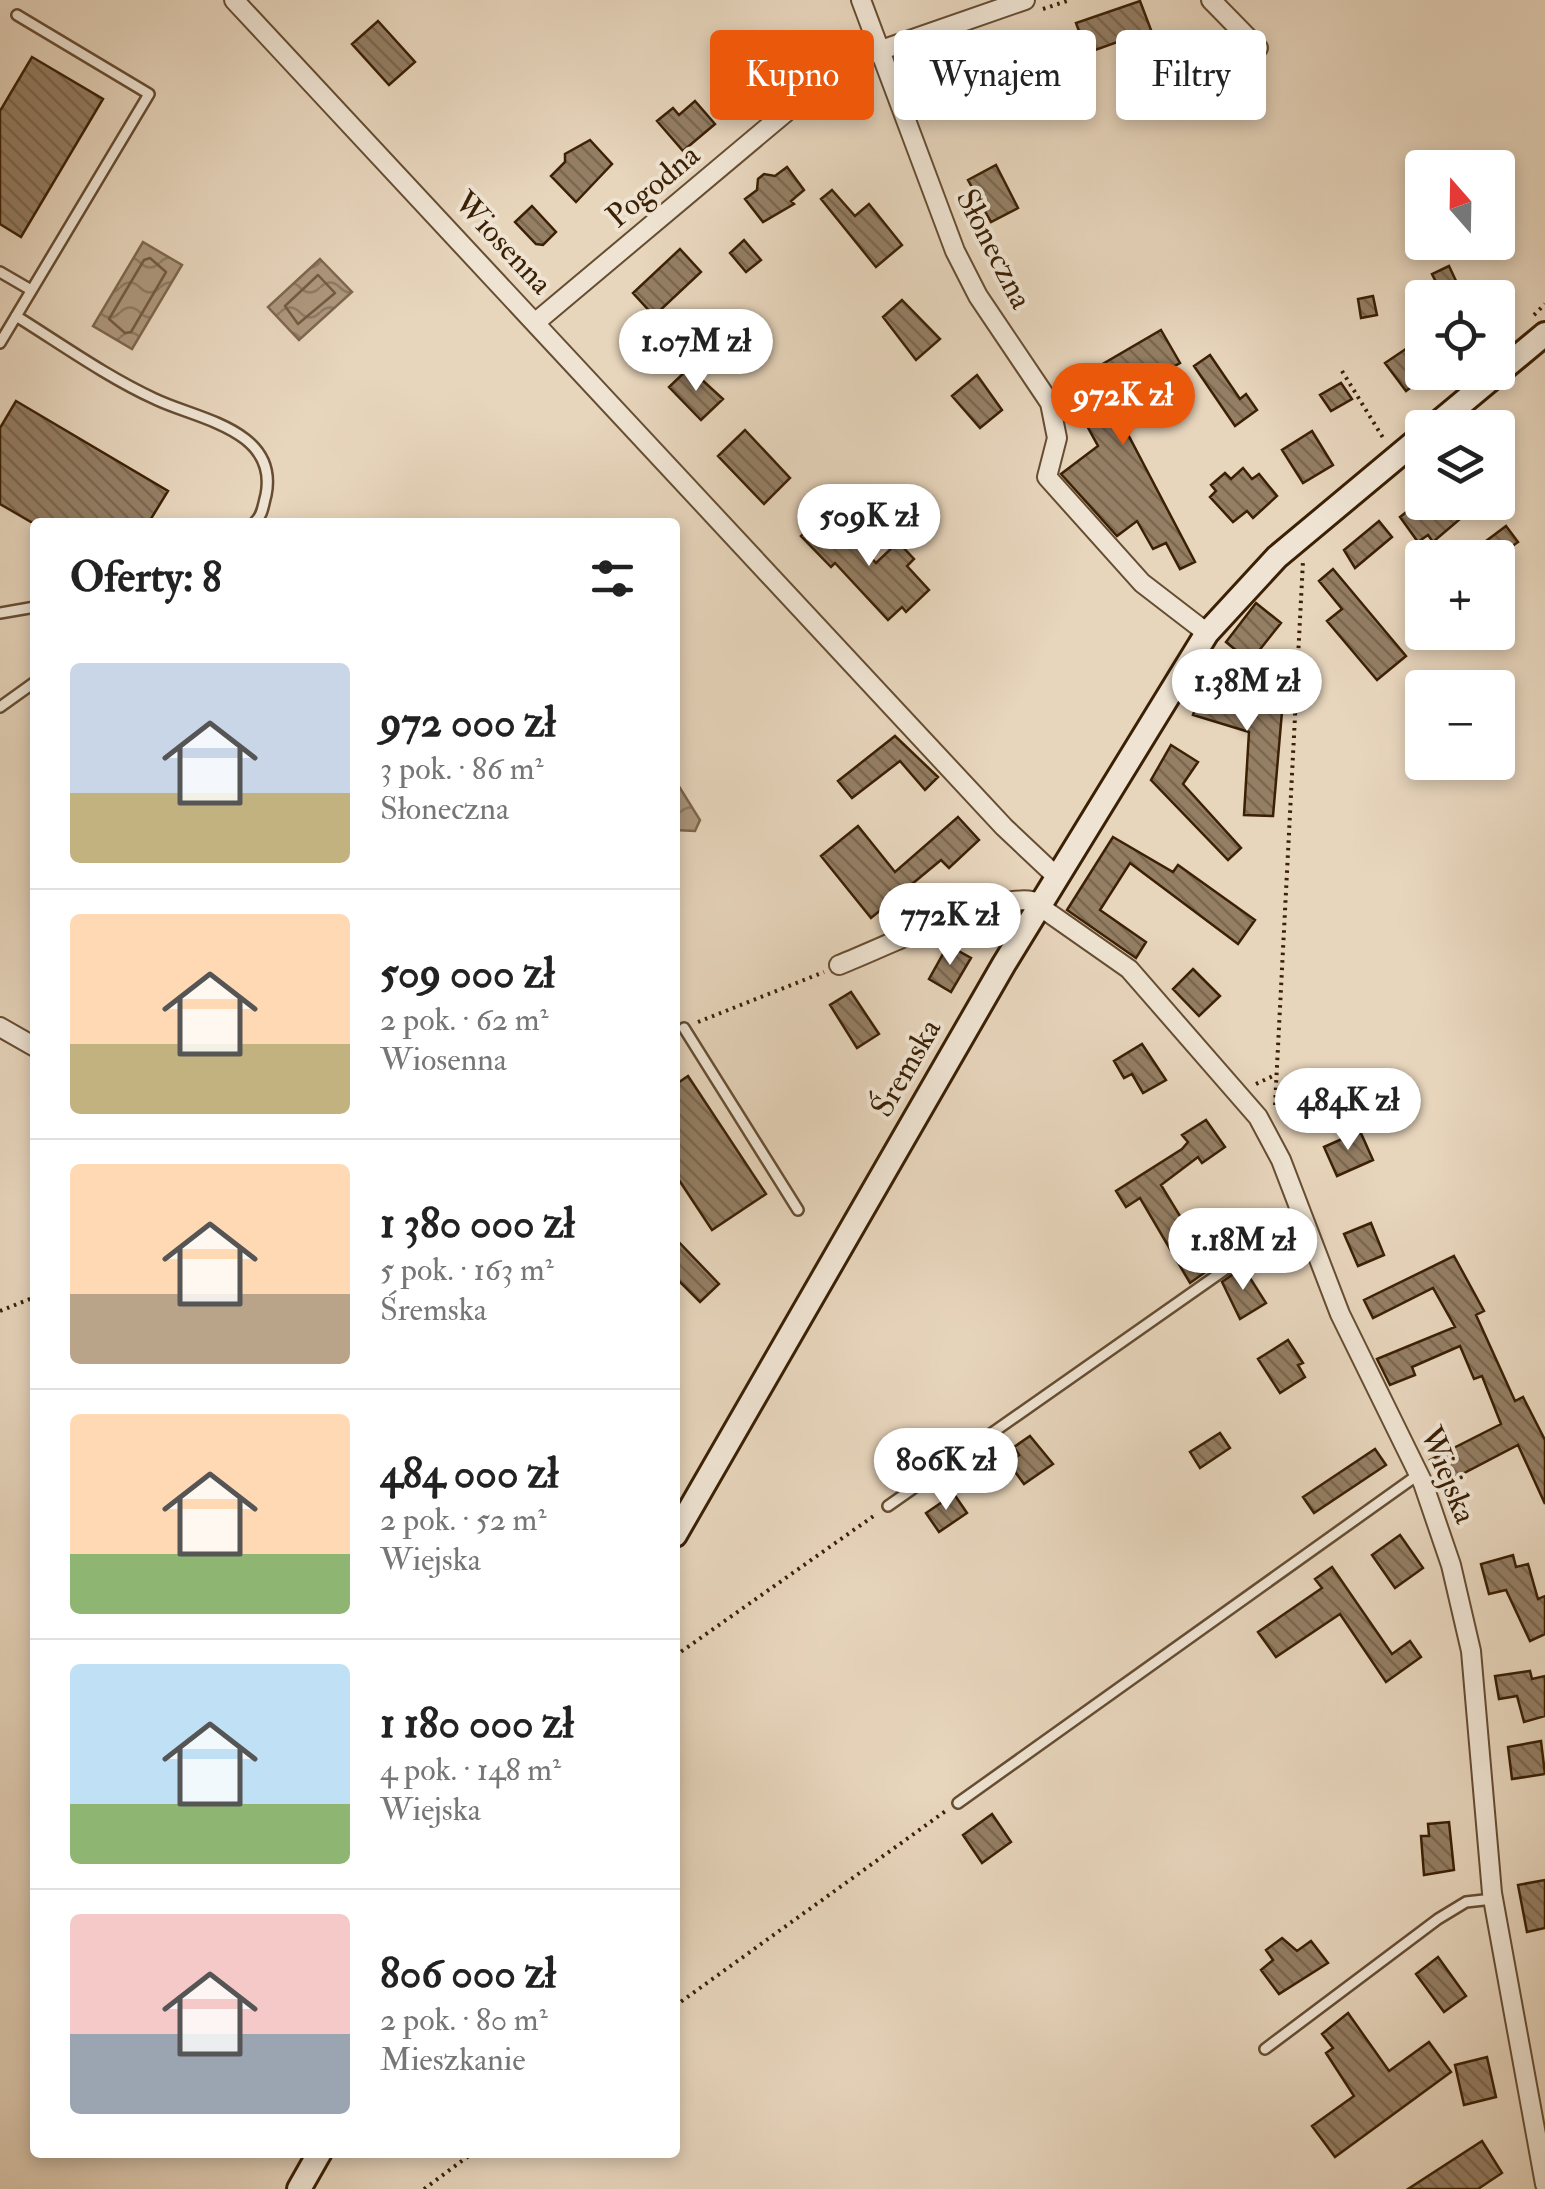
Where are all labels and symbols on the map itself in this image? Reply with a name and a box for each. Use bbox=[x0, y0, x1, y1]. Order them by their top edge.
street label: Pogodna bbox=[598, 135, 709, 237]
north arrow bbox=[1405, 150, 1515, 260]
street label: Wiosenna bbox=[444, 182, 561, 304]
street label: Słoneczna bbox=[947, 182, 1042, 316]
pin: 1.07M zł bbox=[593, 309, 799, 394]
pin: 972K zł bbox=[1031, 363, 1215, 448]
pin: 509K zł bbox=[777, 484, 961, 569]
pin: 1.38M zł bbox=[1144, 649, 1350, 734]
pin: 772K zł bbox=[858, 883, 1042, 968]
street label: Śremska bbox=[862, 1011, 950, 1124]
pin: 484K zł bbox=[1256, 1068, 1440, 1153]
pin: 1.18M zł bbox=[1140, 1208, 1346, 1293]
street label: Wiejska bbox=[1410, 1420, 1486, 1530]
pin: 806K zł bbox=[854, 1428, 1038, 1513]

